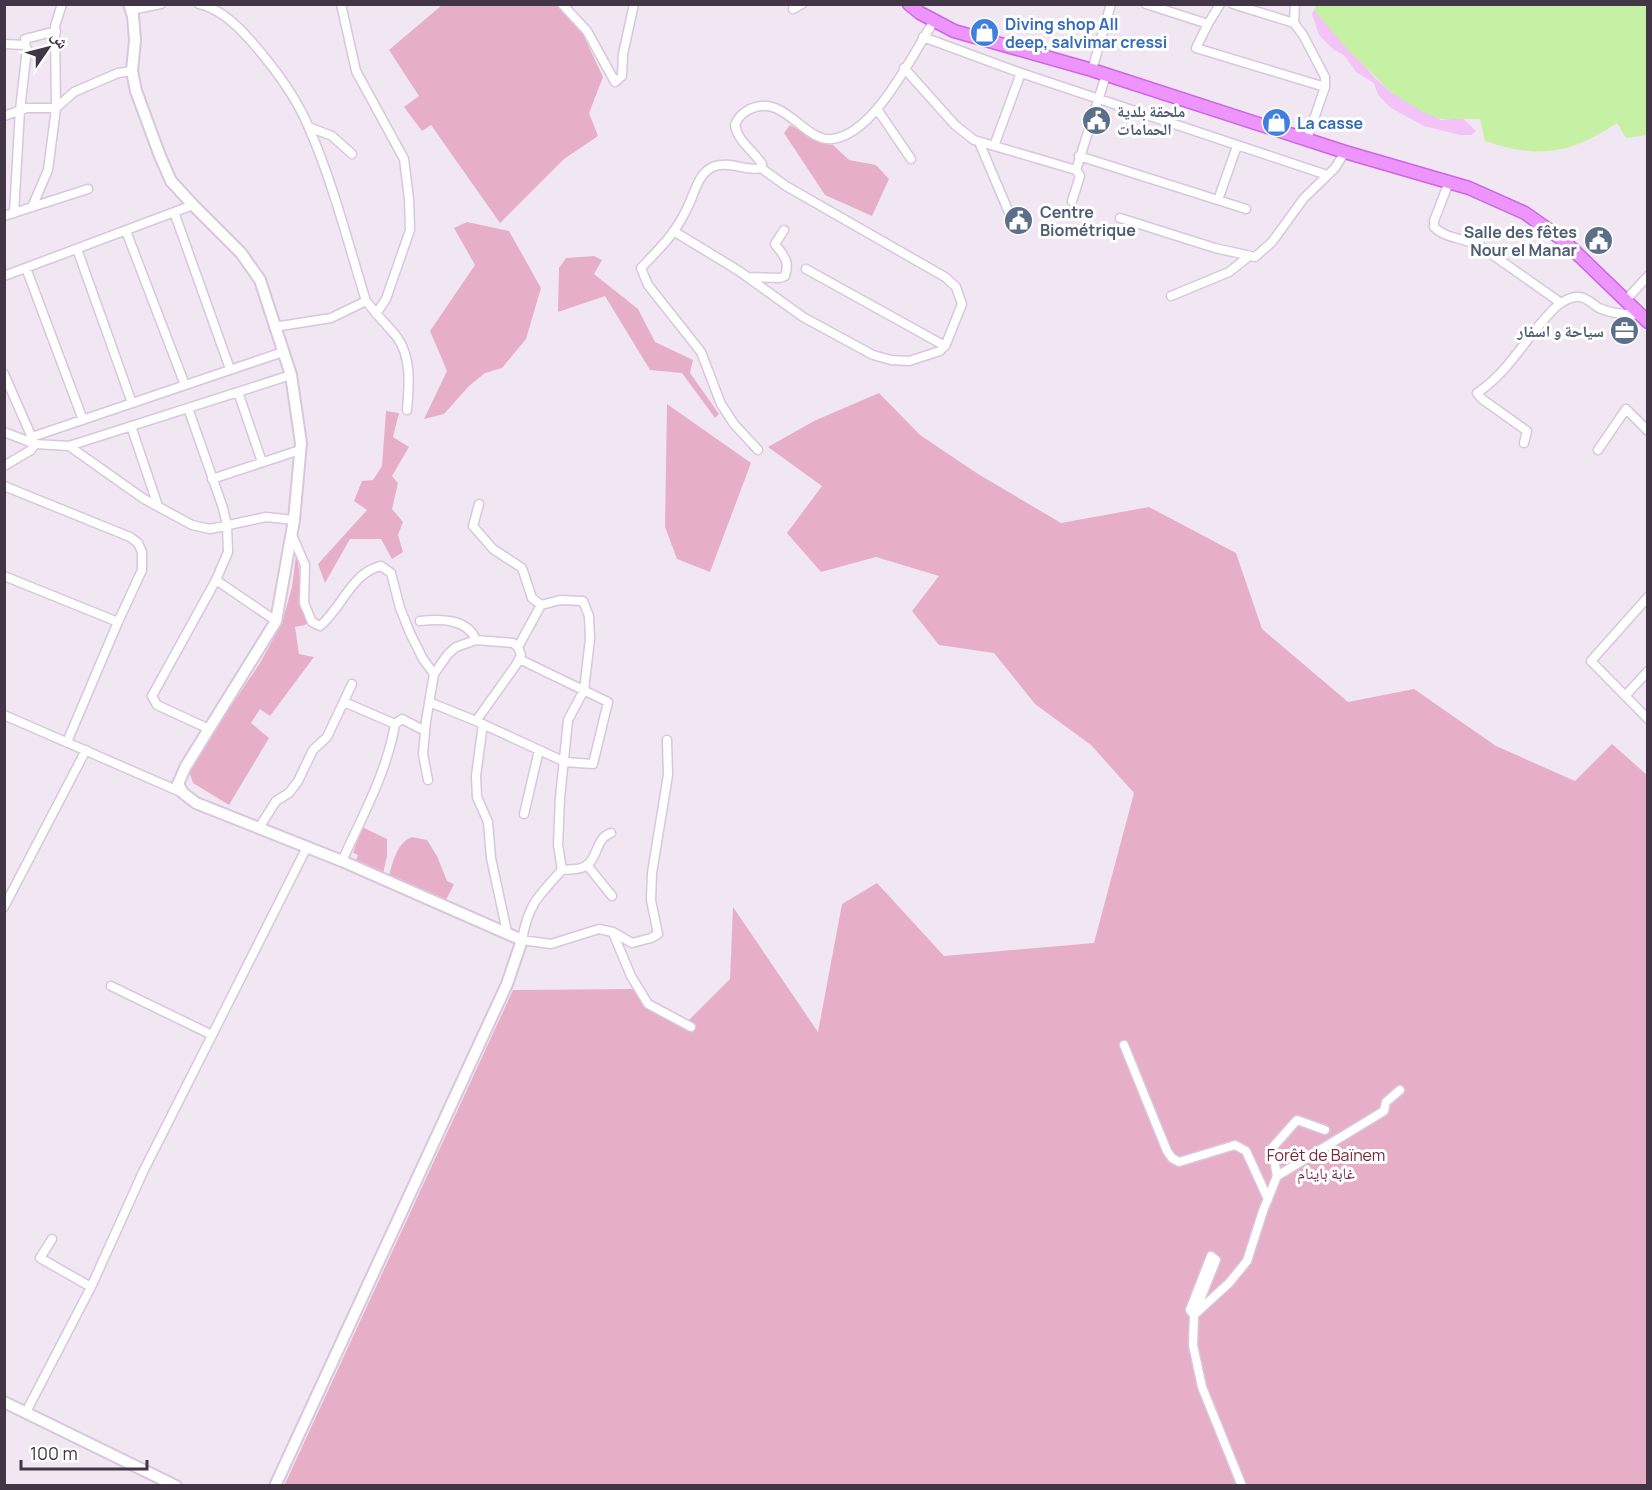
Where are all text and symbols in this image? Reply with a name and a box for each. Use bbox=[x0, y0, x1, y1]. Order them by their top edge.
place label: Diving shop All deep, salvimar cressi bbox=[1005, 13, 1167, 53]
shop icon: Diving shop All deep, salvimar cressi bbox=[968, 17, 1000, 49]
north arrow bbox=[18, 18, 78, 78]
text: ش bbox=[46, 26, 74, 53]
place label: ملحقة بلدية الحمامات bbox=[1117, 100, 1185, 140]
public building icon: ملحقة بلدية الحمامات bbox=[1080, 104, 1112, 136]
shop icon: La casse bbox=[1260, 107, 1292, 139]
place label: La casse bbox=[1297, 112, 1364, 134]
place label: Centre Biométrique bbox=[1040, 201, 1136, 241]
public building icon: Centre Biométrique bbox=[1003, 205, 1035, 237]
place label: Salle des fêtes Nour el Manar bbox=[1464, 221, 1577, 261]
public building icon: Salle des fêtes Nour el Manar bbox=[1582, 225, 1614, 257]
office icon: سياحة و اسفار bbox=[1609, 315, 1641, 347]
place label: سياحة و اسفار bbox=[1516, 320, 1604, 342]
park label: Forêt de Baïnem غابة باينام bbox=[1267, 1144, 1385, 1184]
scale bar bbox=[21, 1433, 147, 1471]
text: 100 m bbox=[30, 1441, 78, 1465]

